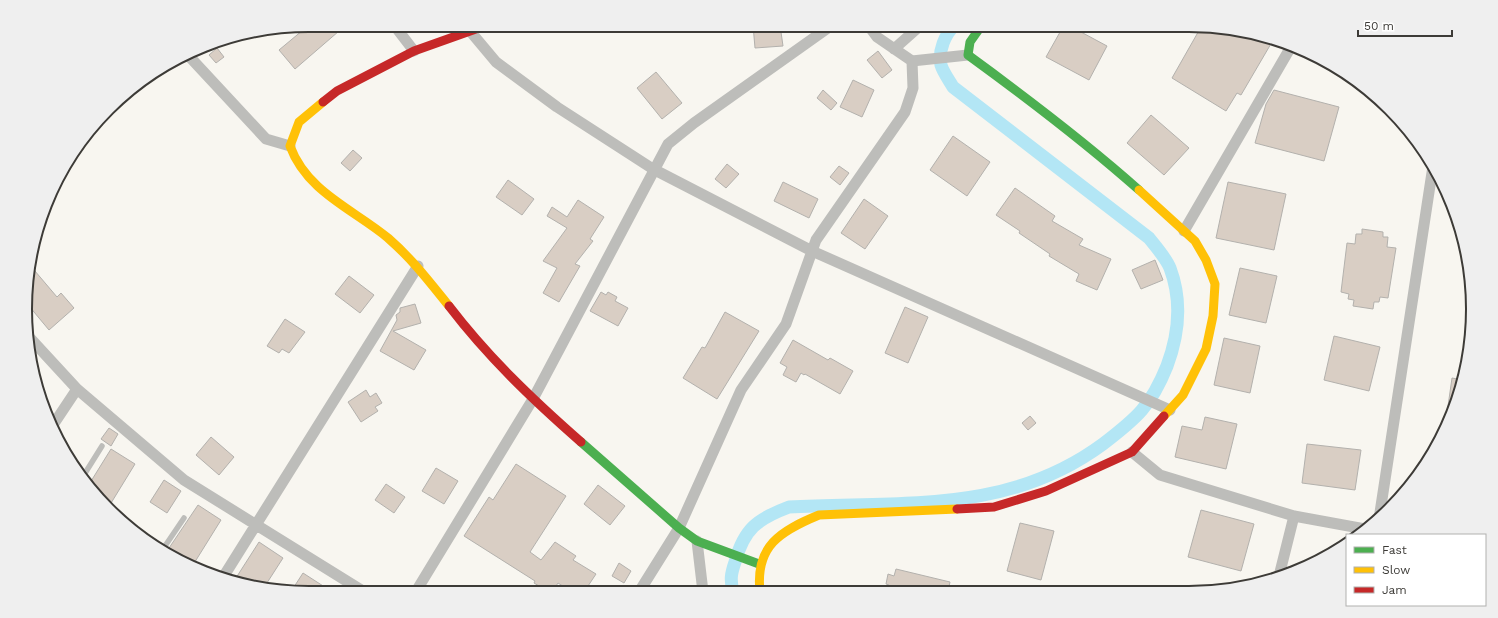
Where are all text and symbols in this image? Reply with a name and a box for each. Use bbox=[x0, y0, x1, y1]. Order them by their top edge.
scale bar bbox=[1358, 12, 1452, 38]
text: 50 m bbox=[1364, 19, 1394, 33]
legend bbox=[1346, 534, 1486, 606]
text: Fast bbox=[1382, 543, 1407, 557]
text: Slow bbox=[1382, 563, 1410, 577]
text: Jam bbox=[1382, 583, 1407, 597]

